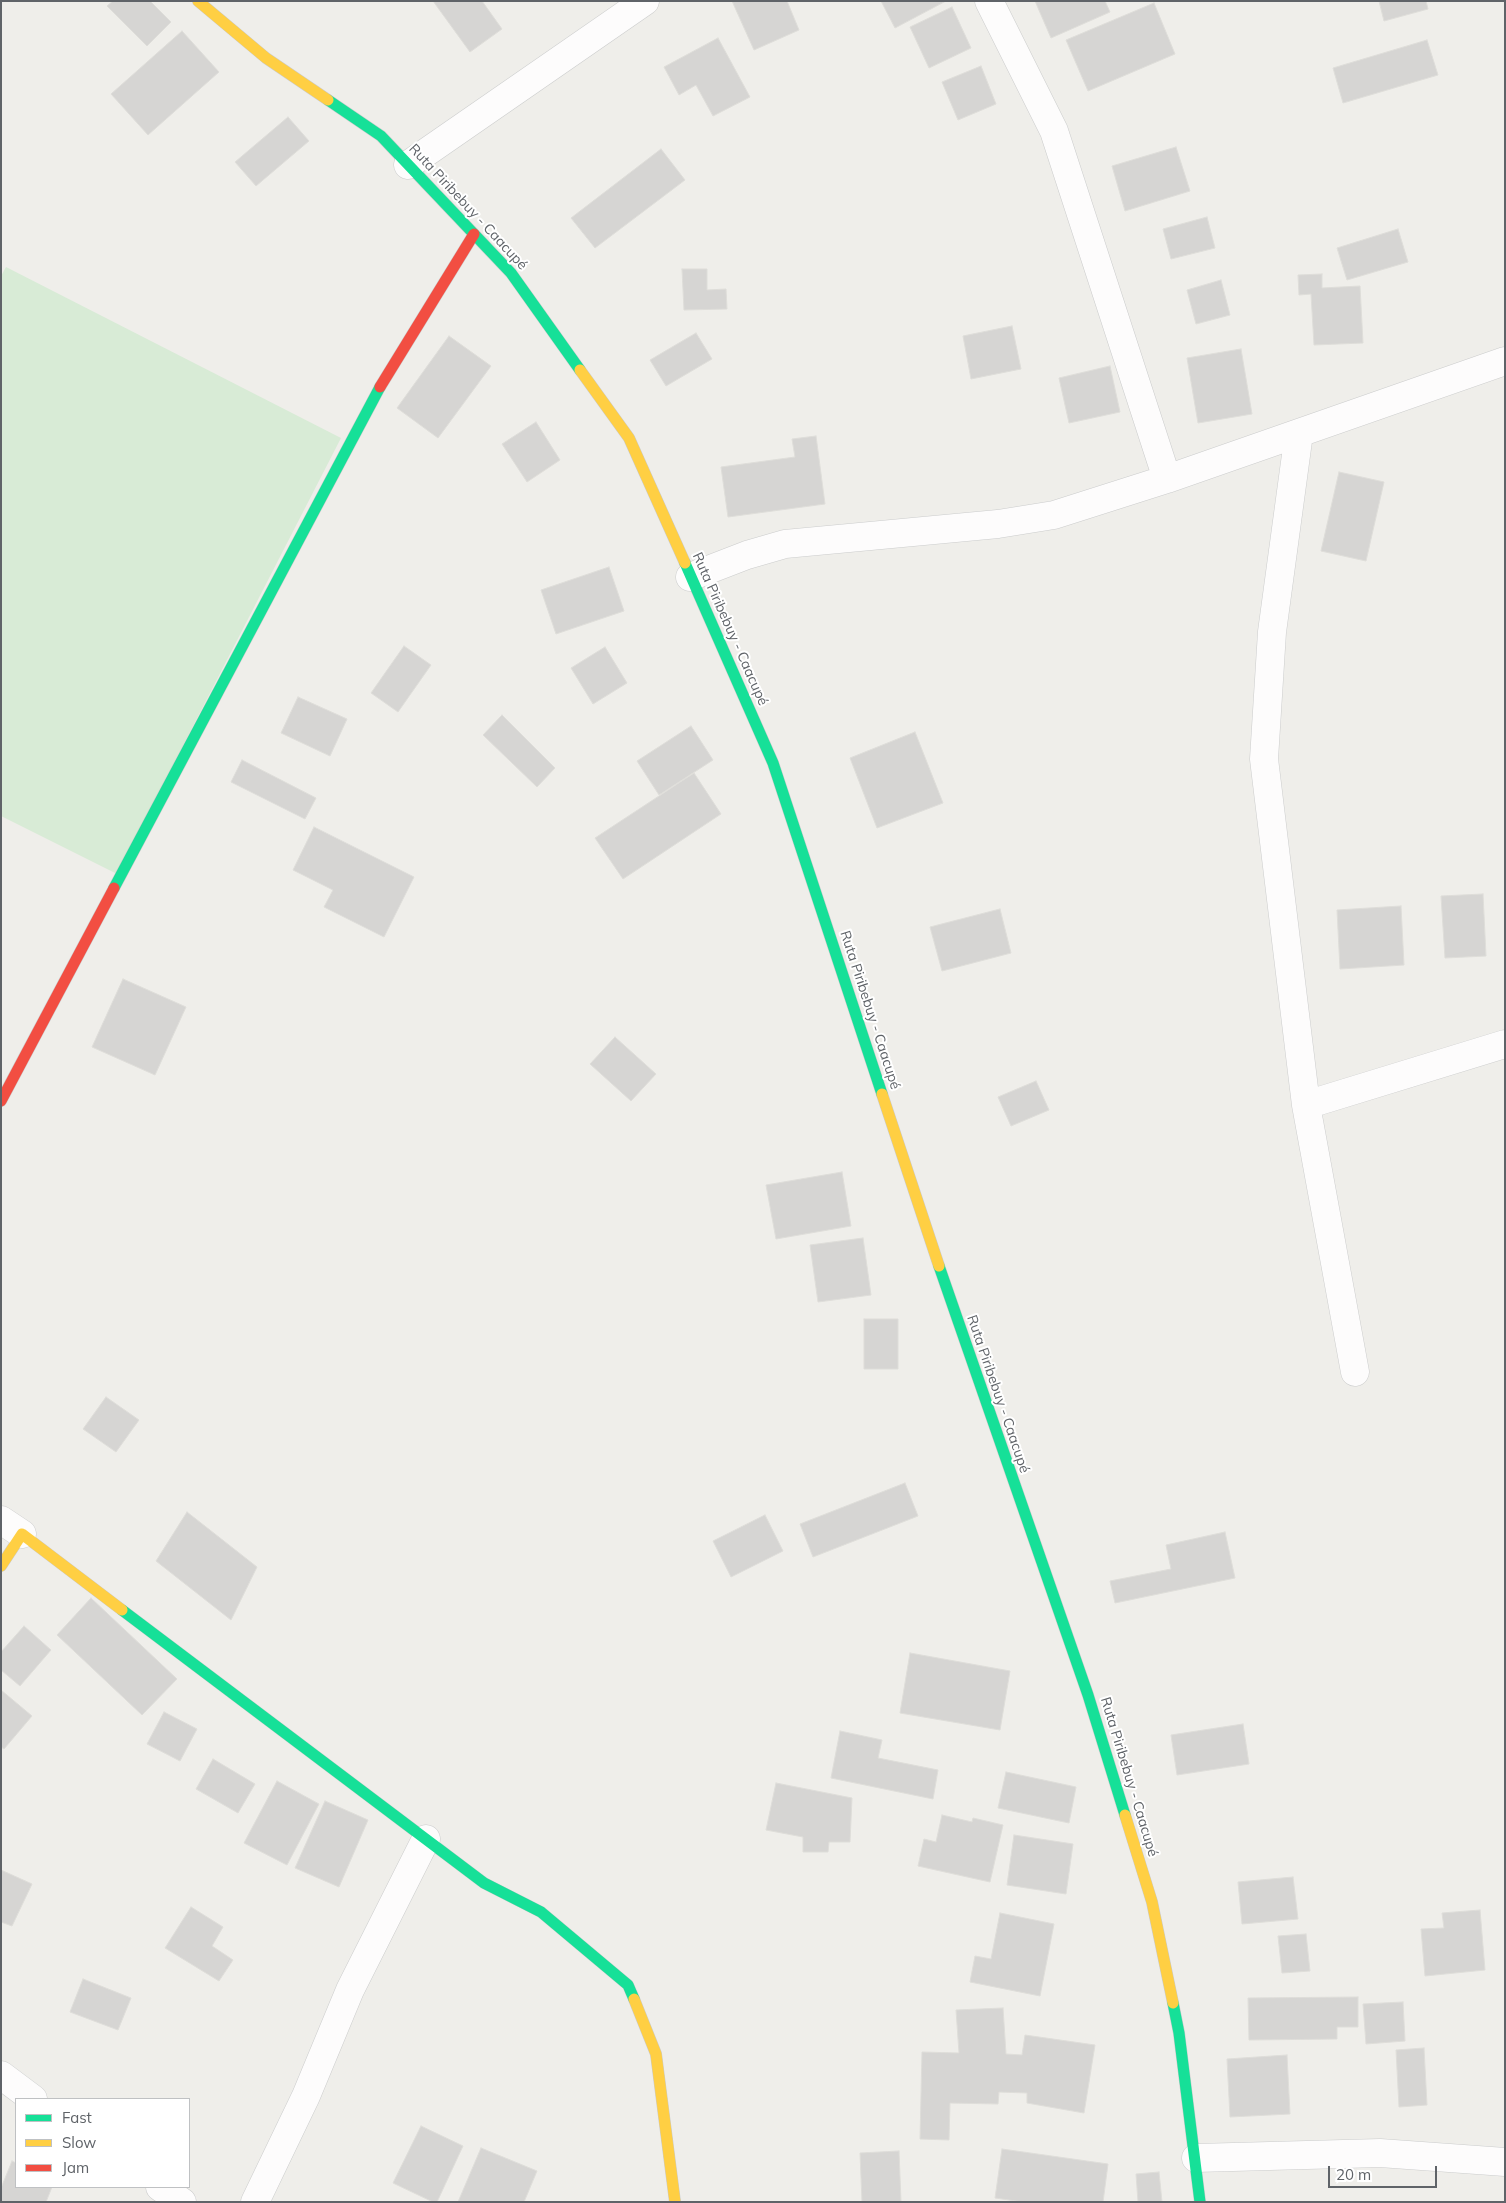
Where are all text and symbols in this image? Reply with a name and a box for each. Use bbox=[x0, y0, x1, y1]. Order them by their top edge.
street label: Ruta Piribebuy - Caacupé bbox=[405, 141, 531, 273]
street label: Ruta Piribebuy - Caacupé bbox=[689, 550, 771, 708]
street label: Ruta Piribebuy - Caacupé bbox=[836, 928, 904, 1092]
street label: Ruta Piribebuy - Caacupé bbox=[963, 1313, 1033, 1475]
street label: Ruta Piribebuy - Caacupé bbox=[1097, 1695, 1161, 1859]
legend bbox=[15, 2098, 190, 2188]
text: Fast bbox=[62, 2108, 92, 2127]
text: Slow bbox=[62, 2133, 96, 2152]
scale bar bbox=[1331, 2156, 1440, 2188]
text: Jam bbox=[62, 2158, 89, 2177]
text: 20 m bbox=[1336, 2165, 1371, 2184]

